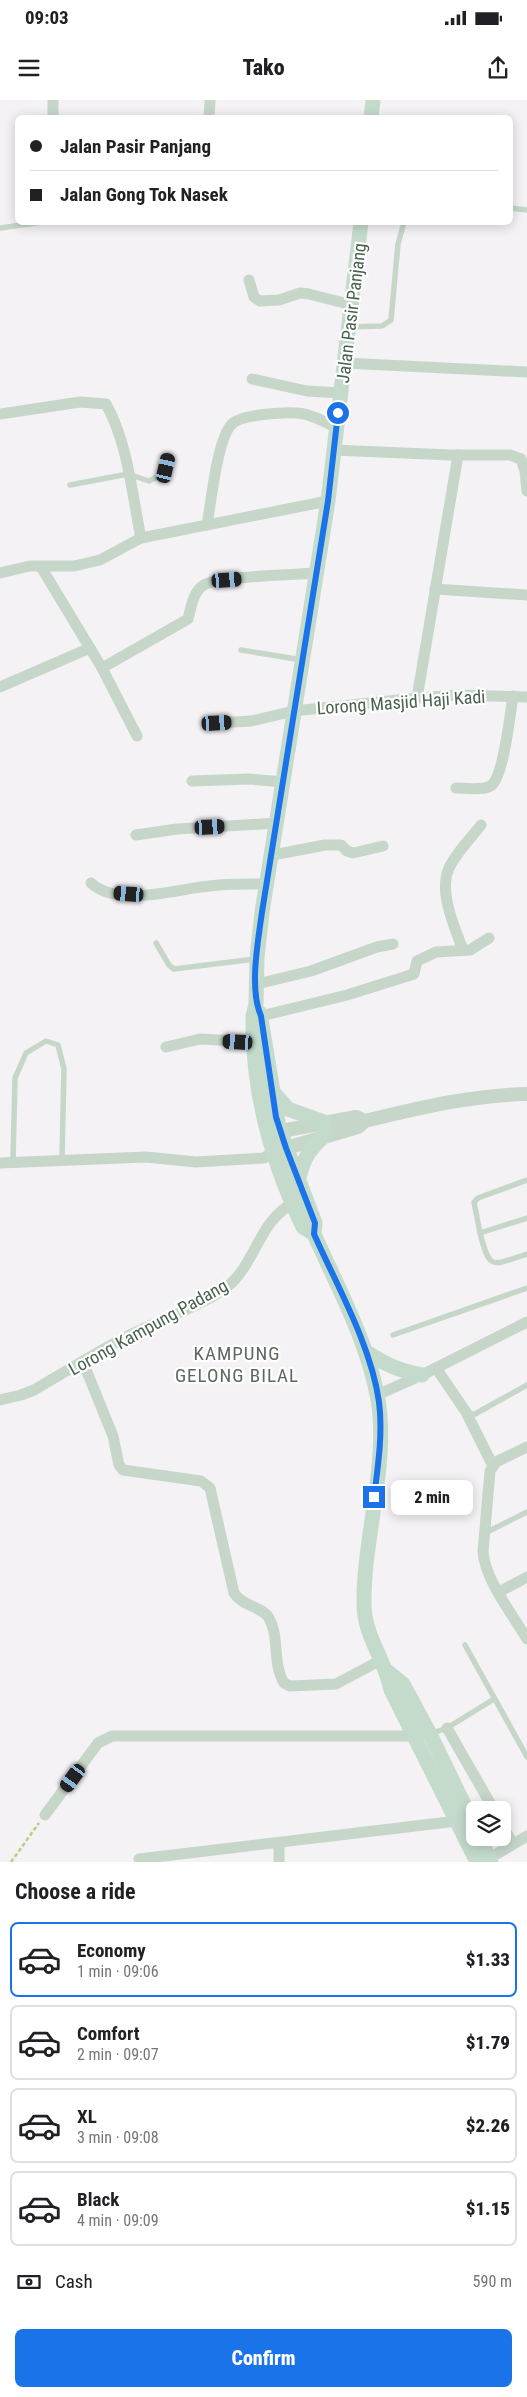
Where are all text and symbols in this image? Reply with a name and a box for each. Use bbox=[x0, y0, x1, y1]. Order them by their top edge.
text: 09:03 bbox=[25, 6, 69, 29]
icon: menu bbox=[15, 54, 43, 82]
icon: share bbox=[484, 54, 512, 82]
text: Tako bbox=[242, 55, 285, 80]
text: Jalan Pasir Panjang bbox=[60, 135, 211, 158]
text: Jalan Gong Tok Nasek bbox=[60, 183, 228, 206]
street label: Jalan Pasir Panjang bbox=[332, 242, 370, 384]
route start bbox=[327, 402, 349, 424]
car bbox=[155, 452, 176, 484]
car bbox=[211, 571, 242, 589]
street label: Lorong Masjid Haji Kadi bbox=[316, 686, 486, 718]
car bbox=[201, 715, 232, 731]
car bbox=[194, 819, 225, 835]
car bbox=[113, 885, 144, 903]
car bbox=[222, 1034, 253, 1050]
street label: Lorong Kampung Padang bbox=[65, 1275, 231, 1379]
district label: KAMPUNG GELONG BILAL bbox=[175, 1342, 299, 1387]
callout: 2 min bbox=[392, 1480, 474, 1514]
route end bbox=[363, 1486, 385, 1508]
text: 2 min bbox=[414, 1488, 450, 1507]
car bbox=[58, 1761, 87, 1795]
map controls bbox=[466, 1801, 511, 1846]
button: layers bbox=[466, 1801, 511, 1846]
text: Choose a ride bbox=[15, 1879, 136, 1904]
icon: car bbox=[17, 1937, 62, 1982]
text: Economy bbox=[77, 1939, 146, 1962]
text: $1.33 bbox=[466, 1948, 510, 1971]
text: 1 min · 09:06 bbox=[77, 1962, 159, 1981]
icon: car bbox=[17, 2020, 62, 2065]
text: Comfort bbox=[77, 2022, 140, 2045]
text: $1.79 bbox=[466, 2031, 510, 2054]
text: 2 min · 09:07 bbox=[77, 2045, 159, 2064]
icon: car bbox=[17, 2103, 62, 2148]
text: XL bbox=[77, 2105, 97, 2128]
text: $2.26 bbox=[466, 2114, 510, 2137]
text: 3 min · 09:08 bbox=[77, 2128, 159, 2147]
icon: car bbox=[17, 2186, 62, 2231]
text: Black bbox=[77, 2188, 119, 2211]
text: $1.15 bbox=[466, 2197, 510, 2220]
text: 4 min · 09:09 bbox=[77, 2211, 159, 2230]
icon: cash bbox=[15, 2268, 43, 2296]
text: Cash bbox=[55, 2270, 93, 2293]
text: 590 m bbox=[473, 2272, 512, 2291]
button: Confirm bbox=[15, 2329, 512, 2387]

